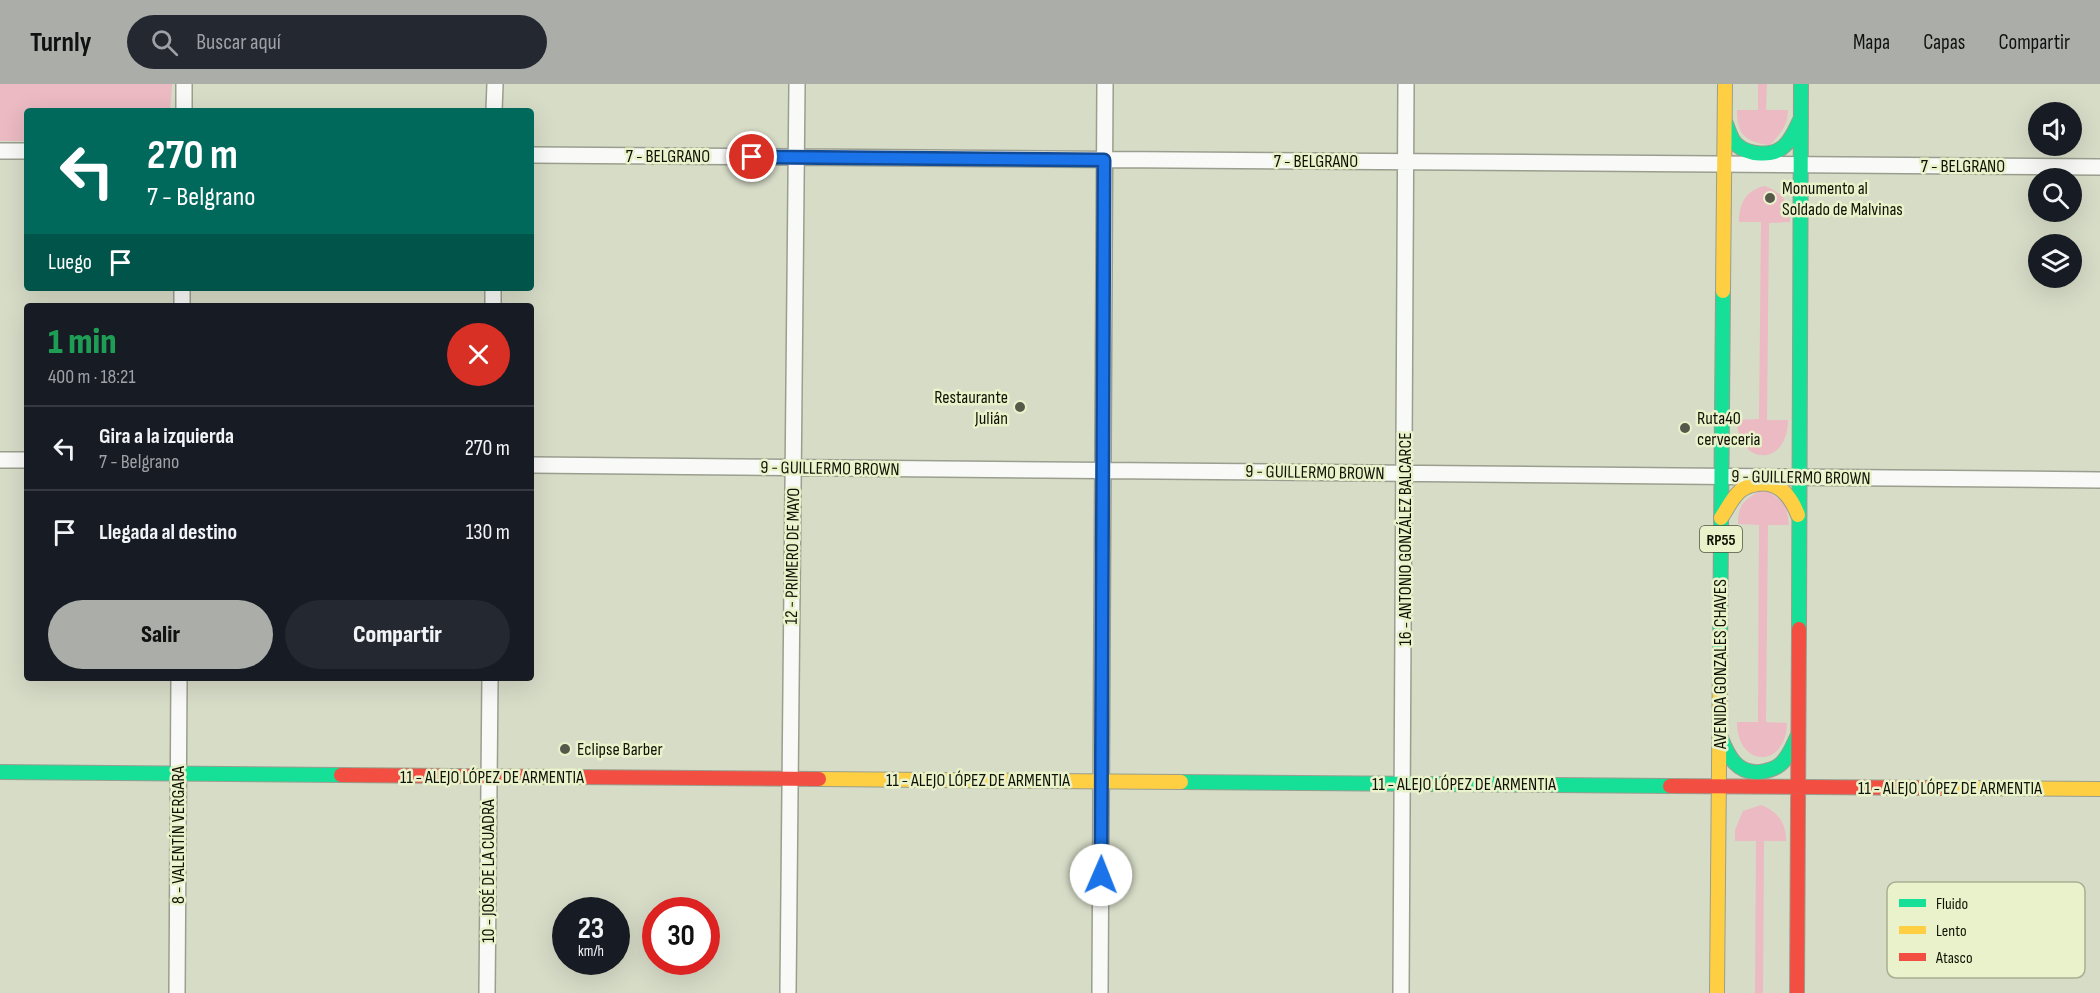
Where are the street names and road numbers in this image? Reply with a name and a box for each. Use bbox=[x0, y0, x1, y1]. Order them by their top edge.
street label: 7 - BELGRANO bbox=[626, 146, 710, 167]
street label: 7 - BELGRANO bbox=[1274, 151, 1358, 172]
street label: 7 - BELGRANO bbox=[1921, 156, 2005, 177]
street label: 16 - ANTONIO GONZÁLEZ BALCARCE bbox=[1395, 432, 1416, 646]
street label: 9 - GUILLERMO BROWN bbox=[760, 457, 900, 480]
street label: 9 - GUILLERMO BROWN bbox=[1245, 461, 1385, 484]
street label: 9 - GUILLERMO BROWN bbox=[1731, 466, 1871, 489]
street label: 12 - PRIMERO DE MAYO bbox=[781, 488, 804, 625]
road number: RP55 bbox=[1700, 526, 1742, 552]
street label: AVENIDA GONZALES CHAVES bbox=[1710, 579, 1731, 750]
street label: 8 - VALENTÍN VERGARA bbox=[168, 766, 189, 904]
street label: 11 - ALEJO LÓPEZ DE ARMENTIA bbox=[400, 767, 584, 788]
street label: 11 - ALEJO LÓPEZ DE ARMENTIA bbox=[886, 770, 1070, 791]
street label: 11 - ALEJO LÓPEZ DE ARMENTIA bbox=[1372, 774, 1556, 795]
street label: 11 - ALEJO LÓPEZ DE ARMENTIA bbox=[1858, 778, 2042, 799]
street label: 10 - JOSÉ DE LA CUADRA bbox=[478, 799, 499, 943]

